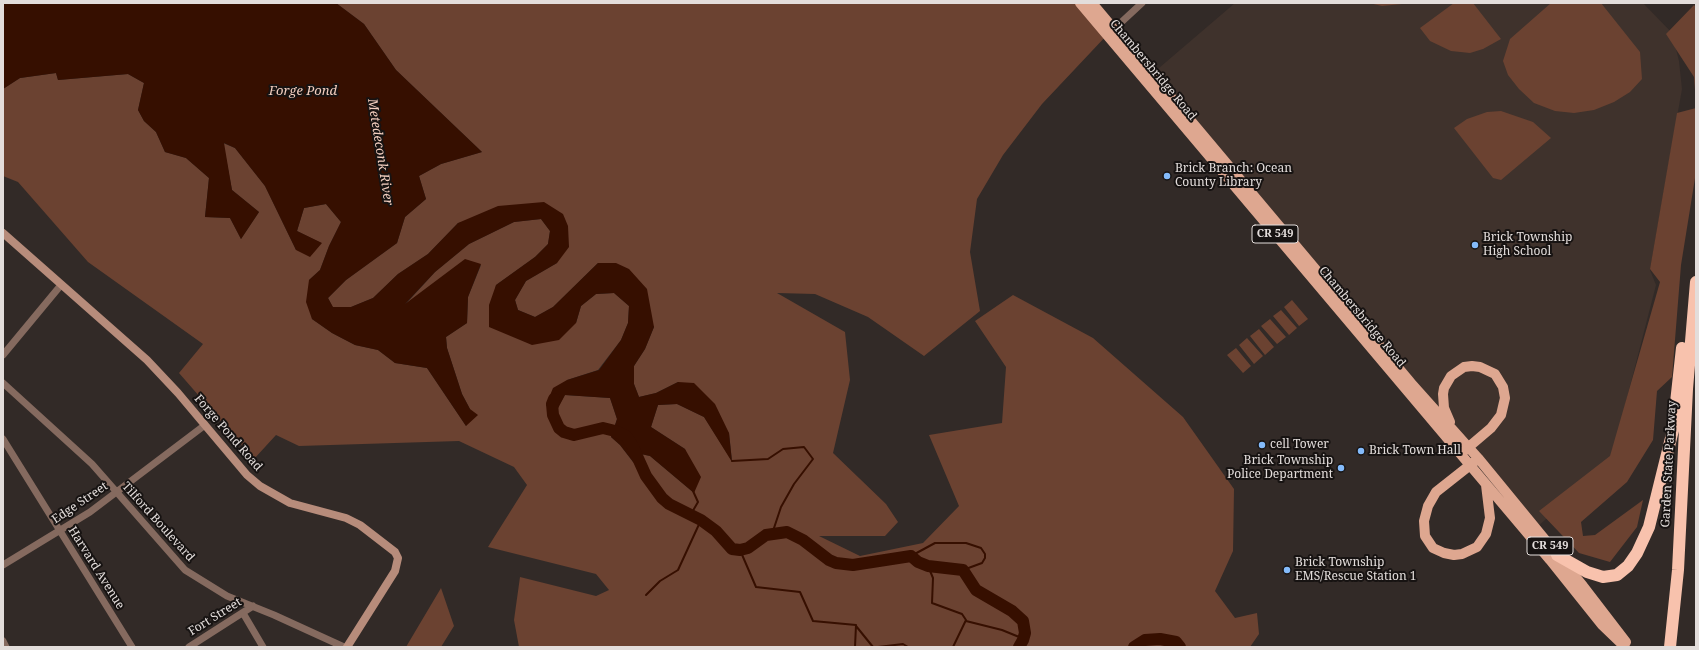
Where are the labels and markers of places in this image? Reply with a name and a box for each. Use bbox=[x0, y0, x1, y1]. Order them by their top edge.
place label: Brick Branch: Ocean County Library bbox=[1175, 162, 1292, 190]
marker: Brick Branch: Ocean County Library bbox=[1162, 171, 1172, 181]
place label: Brick Township High School bbox=[1483, 231, 1572, 259]
marker: Brick Township High School bbox=[1470, 240, 1480, 250]
place label: cell Tower bbox=[1270, 438, 1329, 452]
marker: cell Tower bbox=[1257, 440, 1267, 450]
place label: Brick Town Hall bbox=[1369, 444, 1461, 458]
marker: Brick Town Hall bbox=[1356, 446, 1366, 456]
place label: Brick Township Police Department bbox=[1227, 454, 1333, 482]
marker: Brick Township Police Department bbox=[1336, 463, 1346, 473]
place label: Brick Township EMS/Rescue Station 1 bbox=[1295, 556, 1417, 584]
marker: Brick Township EMS/Rescue Station 1 bbox=[1282, 565, 1292, 575]

